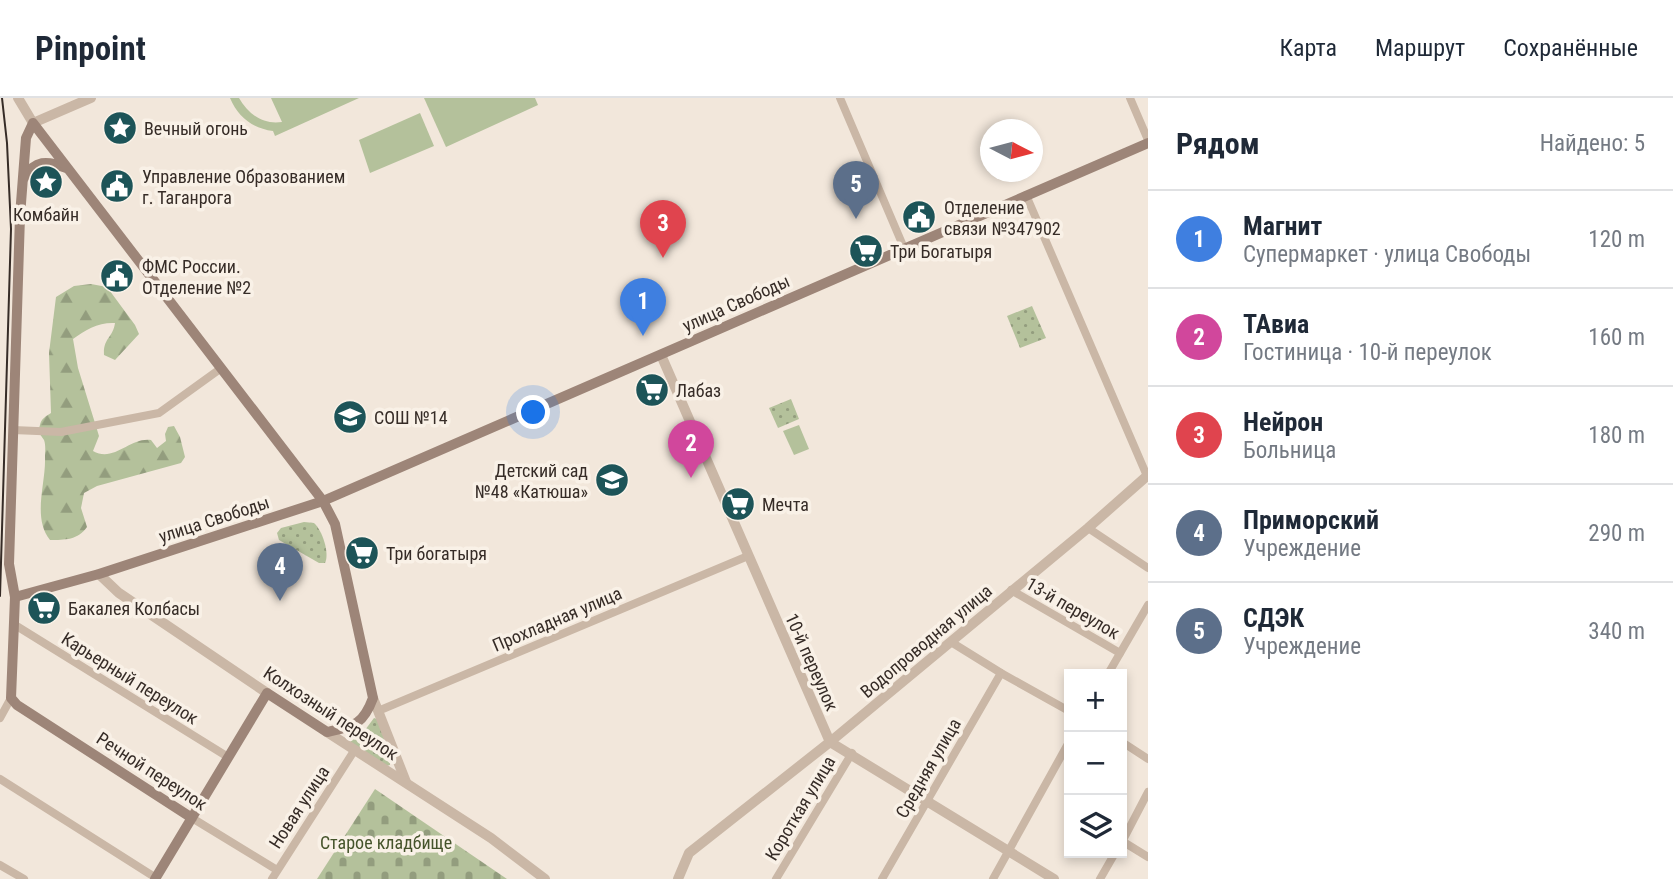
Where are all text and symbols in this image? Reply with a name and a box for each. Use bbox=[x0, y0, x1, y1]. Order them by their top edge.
text: Pinpoint bbox=[35, 29, 146, 68]
text: Карта bbox=[1280, 34, 1337, 62]
text: Маршрут bbox=[1375, 34, 1465, 62]
text: Сохранённые bbox=[1503, 34, 1638, 62]
place icon: Вечный огонь bbox=[101, 109, 139, 147]
place label: Вечный огонь bbox=[144, 118, 248, 139]
north arrow bbox=[980, 119, 1043, 182]
text: Рядом bbox=[1176, 126, 1260, 161]
text: Найдено: 5 bbox=[1540, 130, 1645, 157]
pin: 5 bbox=[833, 161, 879, 219]
place icon: Комбайн bbox=[27, 163, 65, 201]
place label: Управление Образованием г. Таганрога bbox=[142, 166, 345, 208]
public building icon: Управление Образованием г. Таганрога bbox=[98, 167, 136, 205]
place label: Отделение связи №347902 bbox=[944, 197, 1061, 239]
public building icon: Отделение связи №347902 bbox=[900, 198, 938, 236]
pin: 3 bbox=[640, 200, 686, 258]
place label: Комбайн bbox=[13, 204, 79, 225]
text: Магнит bbox=[1243, 211, 1322, 241]
text: 1 bbox=[1193, 226, 1205, 253]
text: 120 m bbox=[1588, 226, 1645, 253]
supermarket icon: Три Богатыря bbox=[847, 232, 885, 270]
place label: Три Богатыря bbox=[890, 241, 992, 262]
text: Супермаркет · улица Свободы bbox=[1243, 241, 1531, 268]
place label: ФМС России. Отделение №2 bbox=[142, 256, 251, 298]
public building icon: ФМС России. Отделение №2 bbox=[98, 257, 136, 295]
street label: улица Свободы bbox=[679, 270, 793, 336]
pin: 1 bbox=[620, 278, 666, 336]
text: ТАвиа bbox=[1243, 309, 1309, 339]
text: 2 bbox=[1193, 324, 1205, 351]
text: 160 m bbox=[1588, 324, 1645, 351]
text: Гостиница · 10-й переулок bbox=[1243, 339, 1492, 366]
supermarket icon: Лабаз bbox=[633, 371, 671, 409]
place label: Лабаз bbox=[676, 380, 721, 401]
your location bbox=[516, 395, 550, 429]
school or university icon: СОШ №14 bbox=[331, 398, 369, 436]
place label: СОШ №14 bbox=[374, 407, 448, 428]
text: Нейрон bbox=[1243, 407, 1323, 437]
pin: 2 bbox=[668, 420, 714, 478]
text: 3 bbox=[1193, 422, 1205, 449]
text: 180 m bbox=[1588, 422, 1645, 449]
text: Больница bbox=[1243, 437, 1336, 464]
place label: Детский сад №48 «Катюша» bbox=[475, 460, 588, 502]
school or university icon: Детский сад №48 «Катюша» bbox=[593, 461, 631, 499]
supermarket icon: Мечта bbox=[719, 485, 757, 523]
street label: улица Свободы bbox=[156, 491, 272, 547]
place label: Мечта bbox=[762, 494, 809, 515]
text: Приморский bbox=[1243, 505, 1379, 535]
text: 4 bbox=[1193, 520, 1205, 547]
text: 290 m bbox=[1588, 520, 1645, 547]
supermarket icon: Три богатыря bbox=[343, 534, 381, 572]
text: Учреждение bbox=[1243, 535, 1361, 562]
pin: 4 bbox=[257, 543, 303, 601]
place label: Три богатыря bbox=[386, 543, 487, 564]
street label: 13-й переулок bbox=[1023, 573, 1124, 643]
street label: Водопроводная улица bbox=[856, 580, 996, 702]
street label: Прохладная улица bbox=[489, 582, 625, 656]
supermarket icon: Бакалея Колбасы bbox=[25, 589, 63, 627]
place label: Бакалея Колбасы bbox=[68, 598, 200, 619]
text: СДЭК bbox=[1243, 603, 1304, 633]
street label: 10-й переулок bbox=[781, 610, 843, 714]
text: 5 bbox=[1193, 618, 1205, 645]
text: 340 m bbox=[1588, 618, 1645, 645]
street label: Карьерный переулок bbox=[58, 627, 202, 729]
text: Учреждение bbox=[1243, 633, 1361, 660]
street label: Колхозный переулок bbox=[260, 662, 403, 765]
map controls bbox=[1064, 669, 1127, 858]
button: + bbox=[1064, 669, 1127, 732]
street label: Средняя улица bbox=[891, 715, 965, 821]
street label: Речной переулок bbox=[93, 728, 211, 815]
button: − bbox=[1064, 732, 1127, 795]
street label: Короткая улица bbox=[761, 752, 839, 864]
street label: Новая улица bbox=[265, 762, 333, 852]
button: layers bbox=[1064, 795, 1127, 858]
park label: Старое кладбище bbox=[320, 832, 452, 853]

